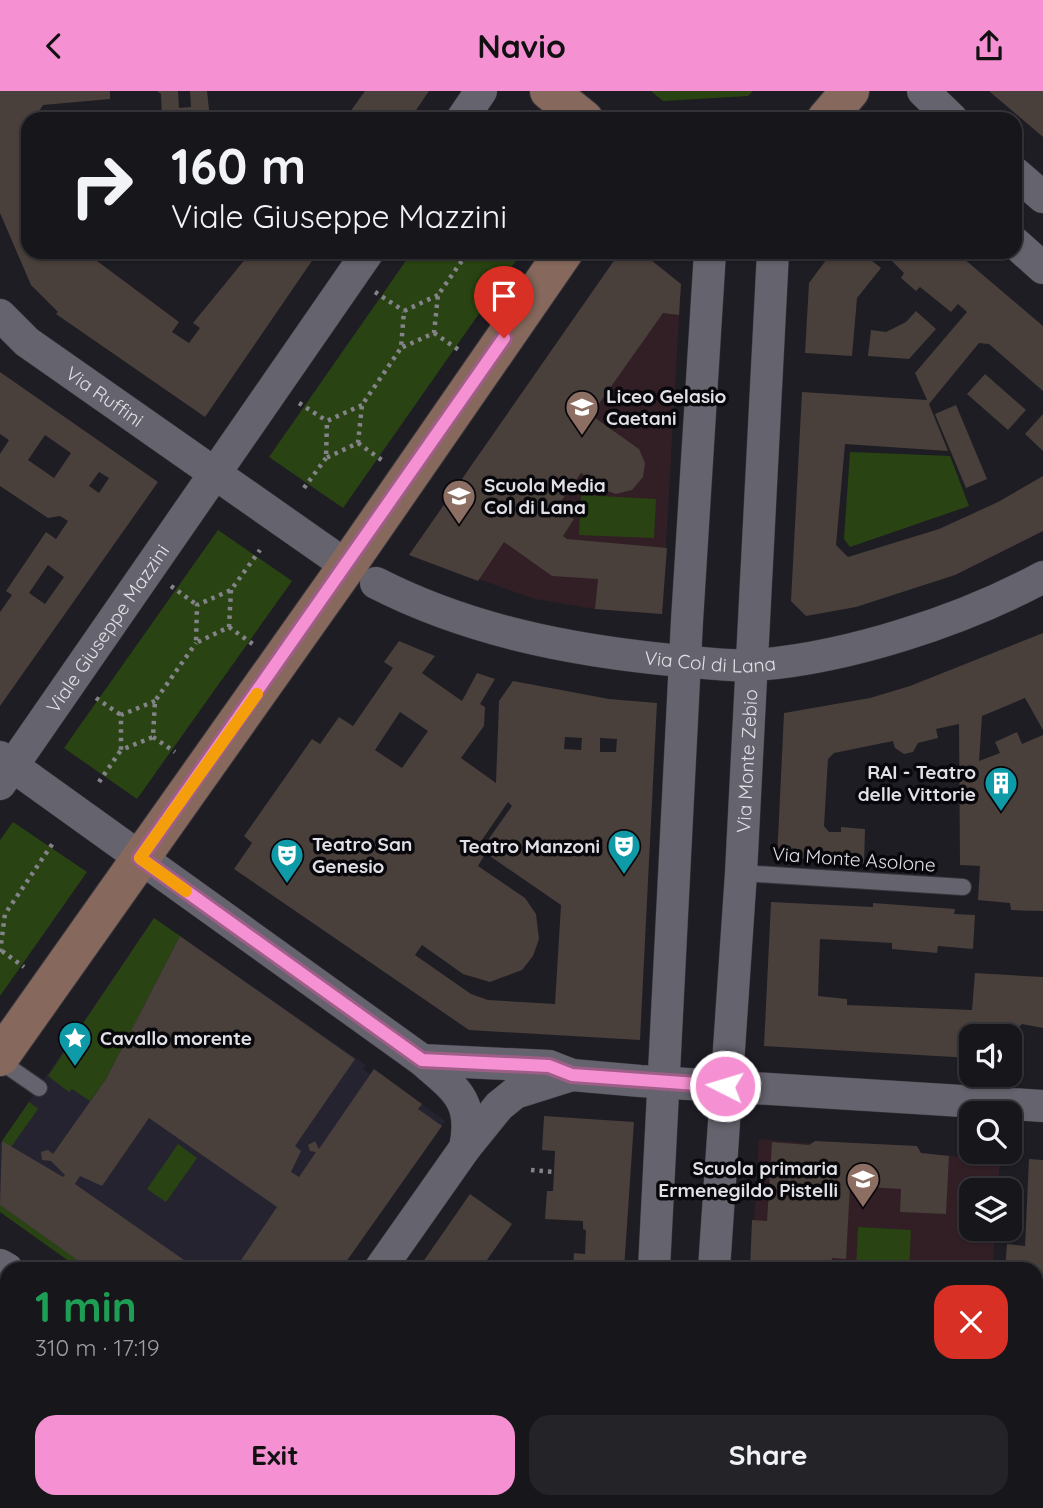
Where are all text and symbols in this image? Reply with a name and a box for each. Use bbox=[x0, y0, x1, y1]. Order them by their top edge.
text: Navio bbox=[477, 26, 566, 66]
icon: back bbox=[35, 27, 73, 65]
icon: share bbox=[970, 27, 1008, 65]
text: 160 m bbox=[171, 135, 306, 196]
icon: right bbox=[56, 140, 147, 231]
text: Viale Giuseppe Mazzini bbox=[171, 196, 507, 236]
pin bbox=[474, 266, 534, 338]
icon: arrive bbox=[485, 277, 523, 315]
street label: Via Ruffini bbox=[61, 361, 148, 432]
place label: Liceo Gelasio Caetani bbox=[606, 384, 727, 430]
school or university icon: Liceo Gelasio Caetani bbox=[563, 388, 601, 437]
place label: Scuola Media Col di Lana bbox=[484, 473, 606, 519]
school or university icon: Scuola Media Col di Lana bbox=[440, 477, 478, 526]
street label: Viale Giuseppe Mazzini bbox=[41, 540, 174, 718]
street label: Via Col di Lana bbox=[643, 645, 777, 678]
street label: Via Monte Zebio bbox=[731, 689, 762, 834]
place label: RAI - Teatro delle Vittorie bbox=[858, 760, 976, 806]
building icon: RAI - Teatro delle Vittorie bbox=[982, 764, 1020, 813]
theatre icon: Teatro Manzoni bbox=[605, 827, 643, 876]
place label: Teatro San Genesio bbox=[312, 832, 412, 878]
place label: Teatro Manzoni bbox=[459, 834, 600, 858]
theatre icon: Teatro San Genesio bbox=[268, 836, 306, 885]
street label: Via Monte Asolone bbox=[771, 841, 937, 877]
place icon: Cavallo morente bbox=[56, 1019, 94, 1068]
map controls bbox=[959, 1024, 1022, 1241]
button: sound bbox=[959, 1024, 1022, 1087]
place label: Cavallo morente bbox=[100, 1026, 252, 1050]
position arrow bbox=[688, 1049, 762, 1123]
button: search bbox=[959, 1101, 1022, 1164]
place label: Scuola primaria Ermenegildo Pistelli bbox=[658, 1156, 838, 1202]
school or university icon: Scuola primaria Ermenegildo Pistelli bbox=[844, 1160, 882, 1209]
button: layers bbox=[959, 1178, 1022, 1241]
text: 1 min bbox=[35, 1280, 137, 1333]
button: close bbox=[934, 1285, 1008, 1359]
text: 310 m · 17:19 bbox=[35, 1333, 160, 1362]
button: Exit bbox=[35, 1415, 515, 1495]
button: Share bbox=[529, 1415, 1008, 1495]

